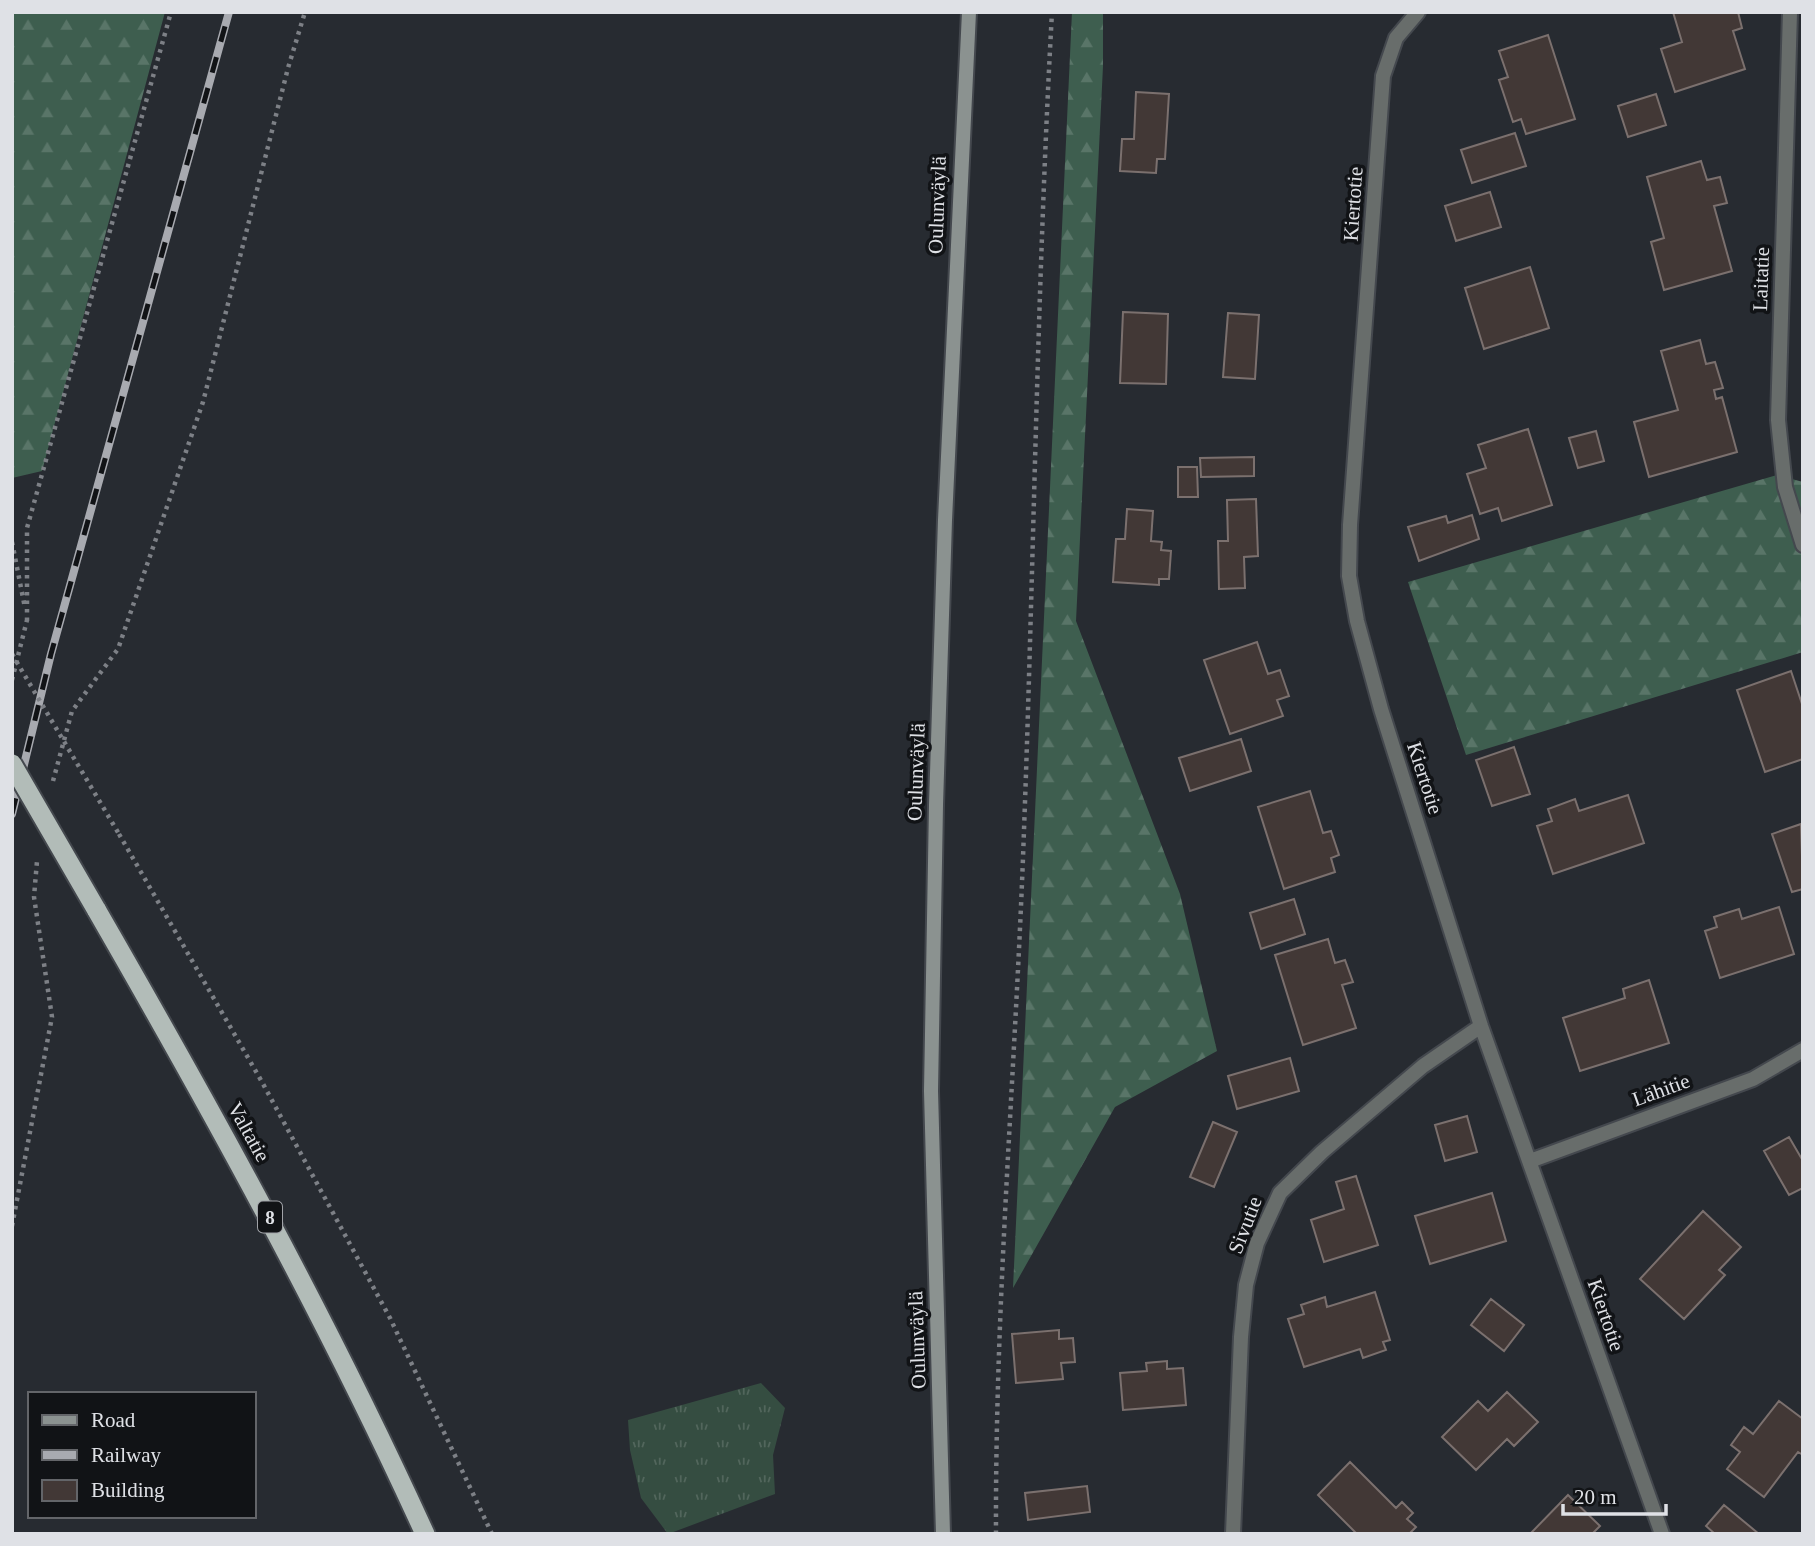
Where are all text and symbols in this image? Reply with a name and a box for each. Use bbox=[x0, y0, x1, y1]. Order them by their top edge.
street label: Oulunväylä bbox=[923, 155, 951, 254]
street label: Kiertotie bbox=[1338, 166, 1368, 242]
street label: Laitatie bbox=[1748, 247, 1774, 311]
street label: Oulunväylä bbox=[902, 722, 930, 821]
street label: Kiertotie bbox=[1402, 739, 1448, 817]
street label: Lähitie bbox=[1629, 1069, 1693, 1111]
street label: Valtatie bbox=[223, 1098, 275, 1166]
street label: Sivutie bbox=[1223, 1193, 1267, 1257]
road number: 8 bbox=[258, 1202, 282, 1232]
street label: Kiertotie bbox=[1583, 1276, 1629, 1354]
street label: Oulunväylä bbox=[903, 1290, 931, 1389]
legend bbox=[28, 1392, 256, 1518]
text: Road bbox=[91, 1408, 136, 1432]
text: Railway bbox=[91, 1443, 161, 1467]
scale bar bbox=[1563, 1472, 1666, 1516]
text: Building bbox=[91, 1478, 165, 1502]
text: 20 m bbox=[1574, 1485, 1617, 1509]

